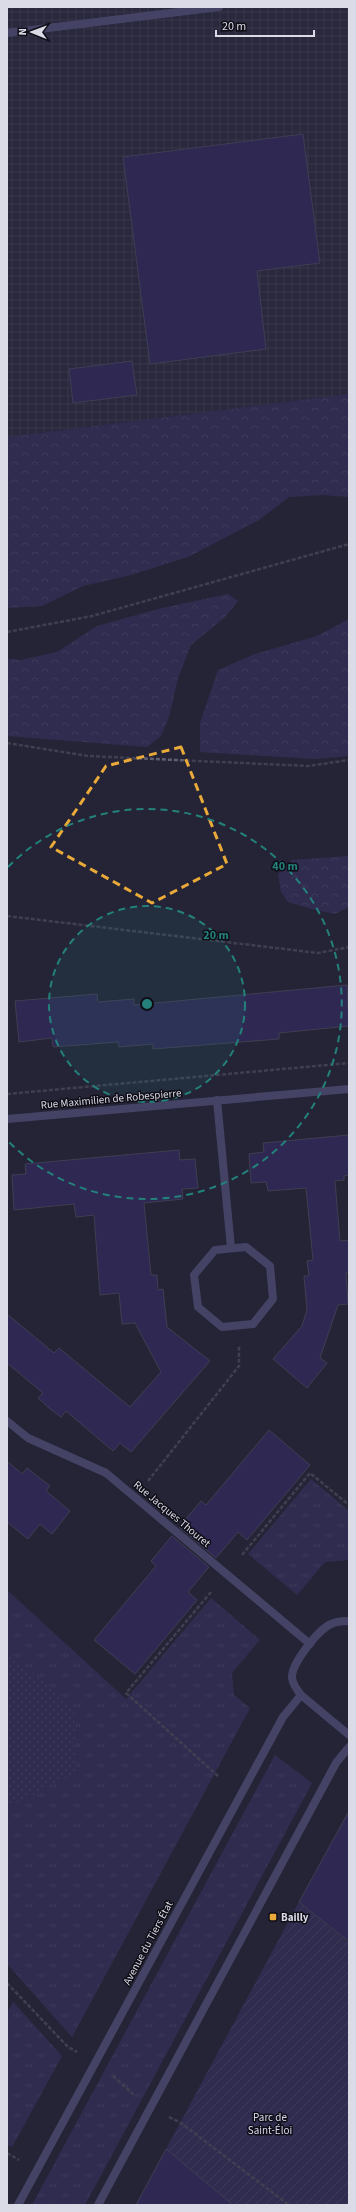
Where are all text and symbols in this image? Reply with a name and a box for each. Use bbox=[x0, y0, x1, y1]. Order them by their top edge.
north arrow bbox=[12, 12, 52, 52]
scale bar bbox=[216, 12, 314, 38]
text: 20 m bbox=[222, 18, 246, 35]
text: N bbox=[15, 28, 30, 36]
text: 40 m bbox=[272, 858, 298, 875]
text: 20 m bbox=[203, 927, 229, 944]
centre of rings bbox=[140, 997, 154, 1011]
street label: Rue Maximilien de Robespierre bbox=[40, 1085, 183, 1113]
street label: Rue Jacques Thouret bbox=[130, 1477, 214, 1551]
street label: Avenue du Tiers État bbox=[120, 1898, 177, 1988]
place label: Bailly bbox=[281, 1910, 309, 1925]
marker: Bailly bbox=[268, 1912, 278, 1922]
park label: Parc de Saint-Éloi bbox=[248, 2110, 292, 2138]

